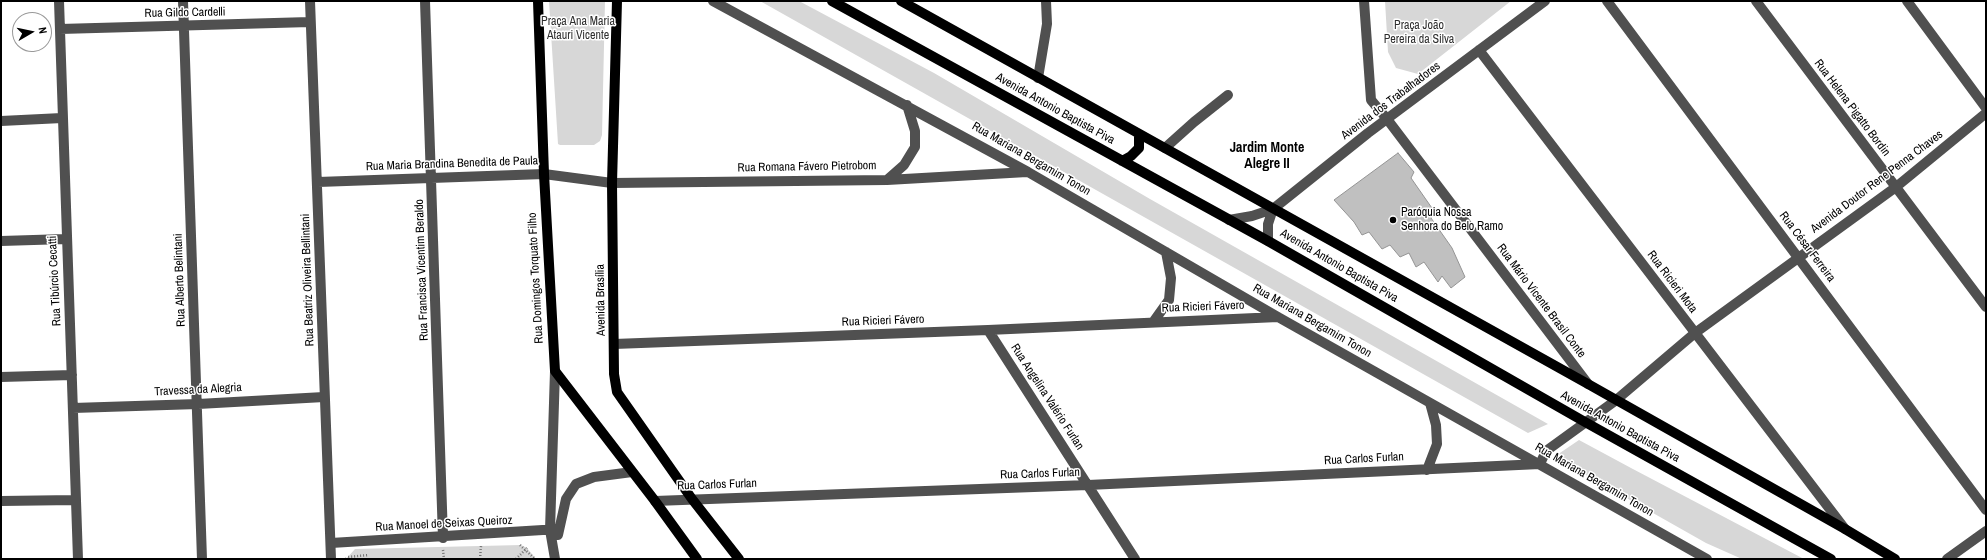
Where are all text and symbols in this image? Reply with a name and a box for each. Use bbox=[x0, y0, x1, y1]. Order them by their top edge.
street label: Rua Gildo Cardelli bbox=[144, 5, 226, 21]
north arrow bbox=[12, 12, 52, 52]
park label: Praça Ana Maria Atauri Vicente bbox=[541, 15, 615, 43]
park label: Praça João Pereira da Silva bbox=[1384, 19, 1454, 47]
text: N bbox=[35, 26, 50, 35]
street label: Rua Helena Pigatto Bordin bbox=[1811, 57, 1893, 159]
street label: Avenida dos Trabalhadores bbox=[1339, 59, 1443, 143]
street label: Avenida Antonio Baptista Piva bbox=[993, 70, 1117, 148]
street label: Rua Mariana Bergamim Tonon bbox=[969, 119, 1093, 199]
street label: Avenida Doutor Rene Penna Chaves bbox=[1808, 128, 1946, 236]
district label: Jardim Monte Alegre II bbox=[1230, 140, 1304, 172]
street label: Rua Maria Brandina Benedita de Paula bbox=[366, 154, 538, 174]
street label: Rua Romana Fávero Pietrobom bbox=[737, 159, 877, 175]
street label: Rua Francisca Vicentim Beraldo bbox=[412, 199, 432, 341]
place label: Paróquia Nossa Senhora do Belo Ramo bbox=[1401, 206, 1503, 234]
street label: Rua César Ferreira bbox=[1776, 209, 1838, 285]
street label: Rua Domingos Torquato Filho bbox=[525, 212, 547, 344]
street label: Rua Beatriz Oliveira Bellintani bbox=[298, 213, 318, 347]
marker: Paróquia Nossa Senhora do Belo Ramo bbox=[1388, 215, 1398, 225]
street label: Avenida Antonio Baptista Piva bbox=[1277, 226, 1401, 306]
street label: Rua Alberto Belintani bbox=[171, 233, 189, 327]
street label: Rua Tibúrcio Cecatti bbox=[45, 235, 65, 327]
street label: Rua Mário Vicente Brasil Conte bbox=[1493, 241, 1589, 361]
street label: Rua Ricieri Mota bbox=[1644, 248, 1700, 316]
street label: Avenida Brasília bbox=[593, 264, 609, 336]
street label: Rua Mariana Bergamim Tonon bbox=[1250, 281, 1374, 361]
street label: Rua Ricieri Fávero bbox=[1161, 298, 1245, 316]
street label: Rua Ricieri Fávero bbox=[841, 312, 925, 330]
street label: Rua Angelina Valério Furlan bbox=[1007, 341, 1087, 453]
street label: Travessa da Alegria bbox=[154, 381, 242, 399]
street label: Avenida Antonio Baptista Piva bbox=[1558, 388, 1682, 466]
street label: Rua Mariana Bergamim Tonon bbox=[1532, 440, 1656, 520]
street label: Rua Carlos Furlan bbox=[1324, 450, 1404, 468]
street label: Rua Carlos Furlan bbox=[1000, 465, 1080, 483]
street label: Rua Carlos Furlan bbox=[677, 476, 757, 494]
street label: Rua Manoel de Seixas Queiroz bbox=[375, 513, 513, 535]

